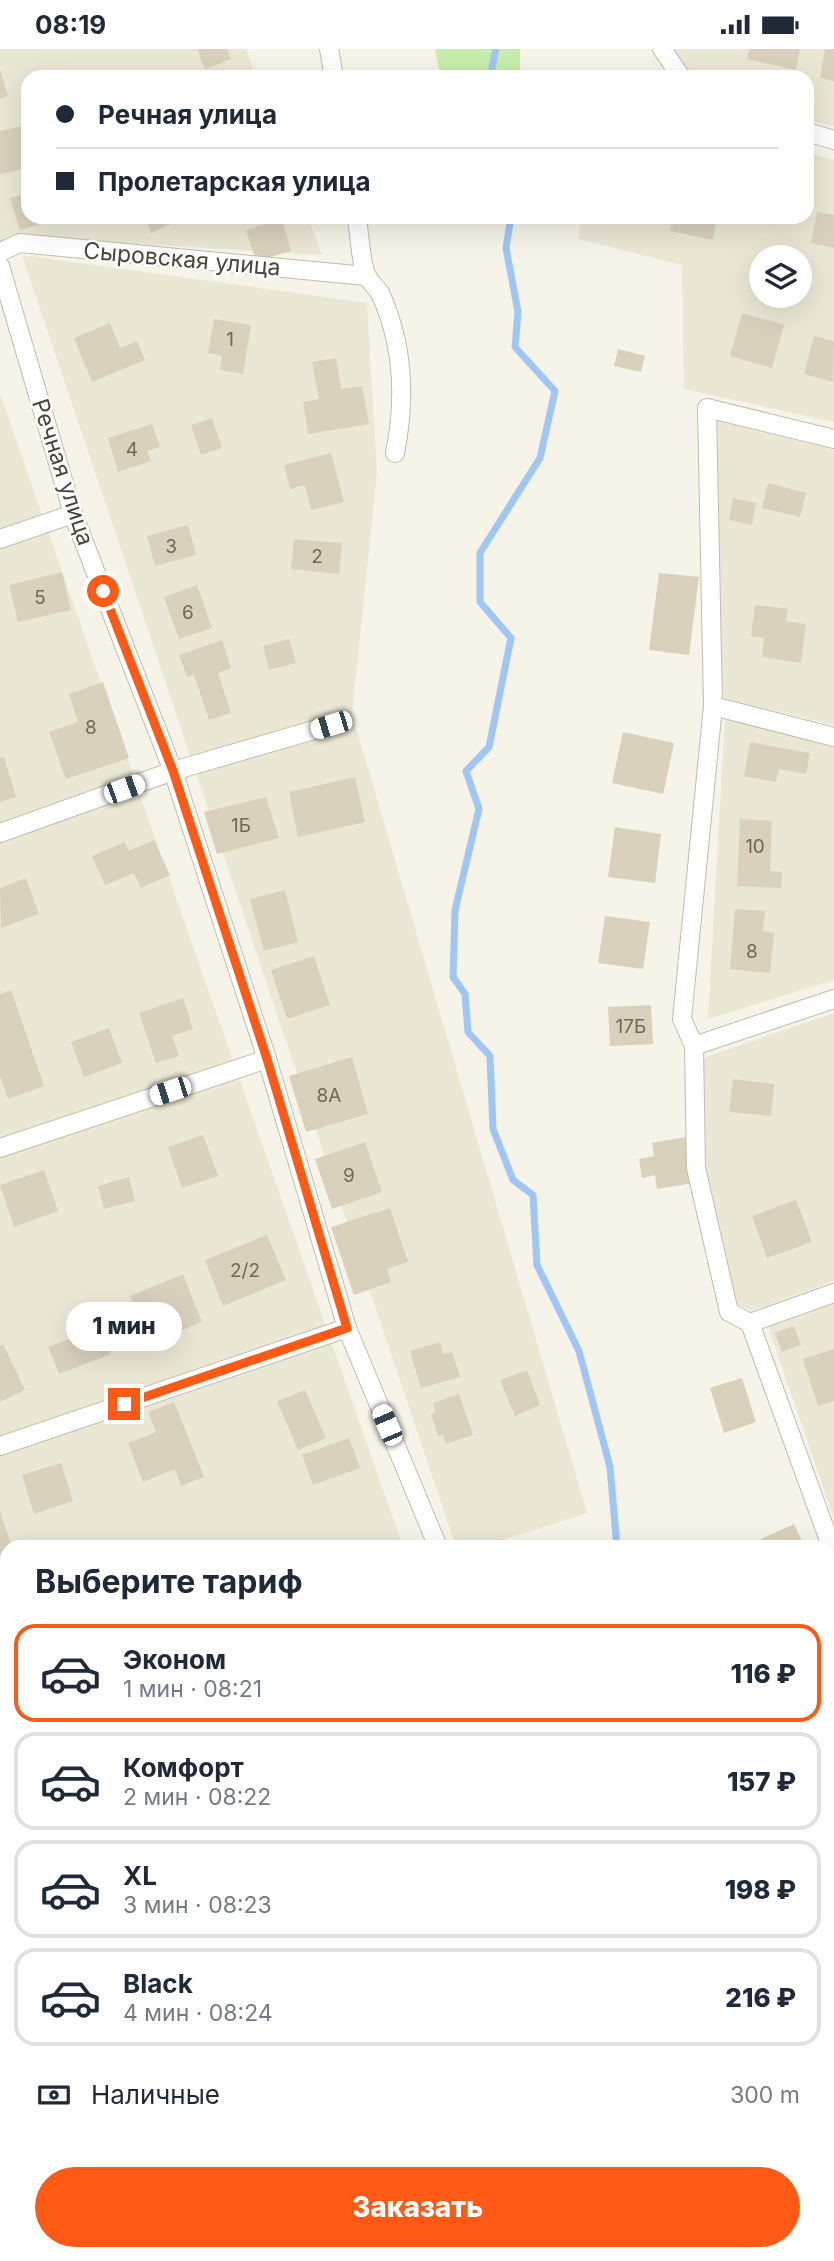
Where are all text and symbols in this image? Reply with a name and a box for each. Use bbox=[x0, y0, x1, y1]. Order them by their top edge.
text: 08:19 bbox=[35, 9, 106, 40]
text: Речная улица bbox=[98, 99, 277, 130]
text: Пролетарская улица bbox=[98, 166, 371, 197]
street label: Сыровская улица bbox=[82, 236, 282, 282]
map controls bbox=[749, 245, 812, 308]
button: layers bbox=[749, 245, 812, 308]
house number: 1 bbox=[226, 328, 234, 351]
street label: Речная улица bbox=[26, 395, 100, 549]
house number: 4 bbox=[126, 438, 138, 461]
house number: 3 bbox=[165, 535, 177, 558]
house number: 2 bbox=[311, 545, 323, 568]
route start bbox=[87, 575, 119, 607]
house number: 5 bbox=[34, 586, 46, 609]
house number: 6 bbox=[182, 601, 194, 624]
car bbox=[308, 709, 355, 741]
house number: 8 bbox=[85, 716, 97, 739]
car bbox=[101, 772, 148, 806]
house number: 1Б bbox=[231, 814, 251, 837]
house number: 10 bbox=[745, 835, 765, 858]
house number: 8 bbox=[746, 940, 758, 963]
house number: 17Б bbox=[616, 1015, 646, 1038]
car bbox=[147, 1075, 194, 1107]
house number: 8А bbox=[317, 1084, 341, 1107]
house number: 9 bbox=[343, 1164, 355, 1187]
house number: 2/2 bbox=[230, 1259, 260, 1282]
callout: 1 мин bbox=[66, 1303, 182, 1351]
text: 1 мин bbox=[92, 1312, 156, 1340]
route end bbox=[108, 1388, 140, 1420]
car bbox=[370, 1402, 405, 1448]
text: Выберите тариф bbox=[35, 1562, 303, 1601]
icon: car bbox=[39, 1642, 102, 1705]
text: Эконом bbox=[123, 1644, 226, 1675]
text: 116 ₽ bbox=[730, 1658, 796, 1689]
text: 1 мин · 08:21 bbox=[123, 1675, 262, 1703]
icon: car bbox=[39, 1750, 102, 1813]
text: Комфорт bbox=[123, 1752, 244, 1783]
text: 157 ₽ bbox=[727, 1766, 796, 1797]
text: 2 мин · 08:22 bbox=[123, 1783, 271, 1811]
icon: car bbox=[39, 1858, 102, 1921]
text: XL bbox=[123, 1860, 157, 1891]
text: 198 ₽ bbox=[725, 1874, 796, 1905]
text: 3 мин · 08:23 bbox=[123, 1891, 272, 1919]
icon: car bbox=[39, 1966, 102, 2029]
text: Black bbox=[123, 1968, 193, 1999]
text: 216 ₽ bbox=[725, 1982, 796, 2013]
text: 4 мин · 08:24 bbox=[123, 1999, 273, 2027]
icon: cash bbox=[35, 2076, 73, 2114]
text: Наличные bbox=[91, 2079, 220, 2110]
text: 300 m bbox=[730, 2081, 800, 2109]
button: Заказать bbox=[35, 2167, 800, 2247]

